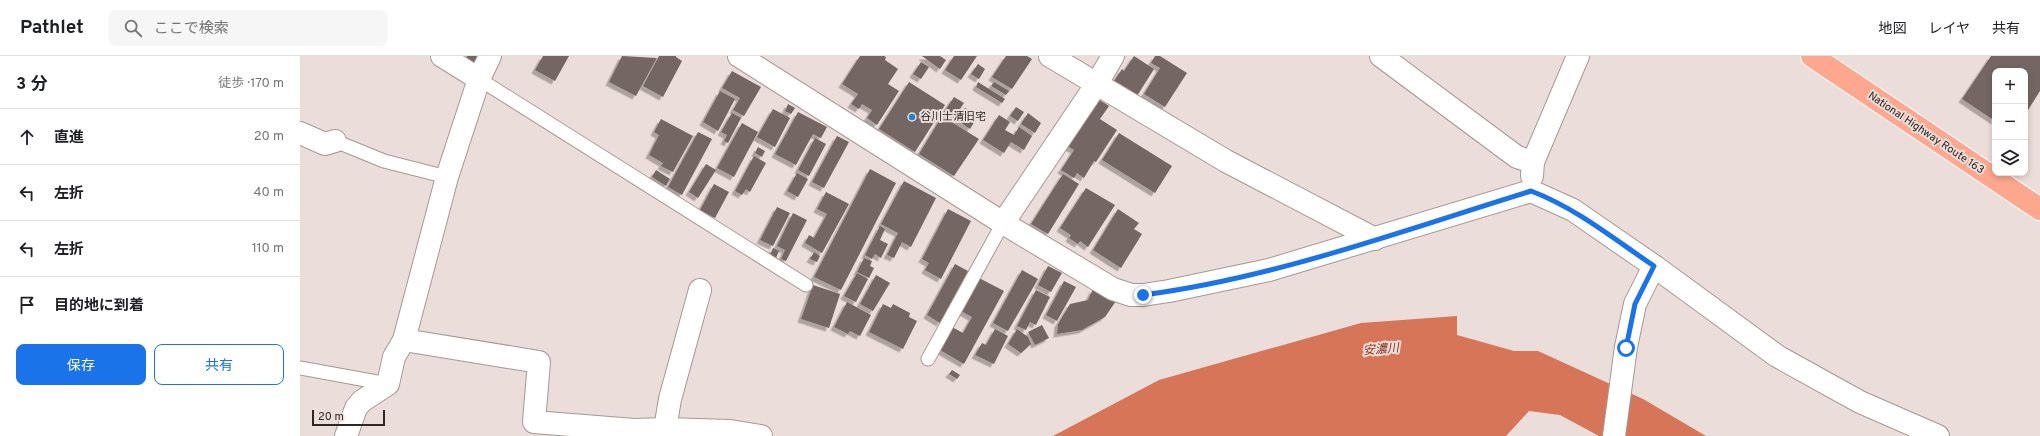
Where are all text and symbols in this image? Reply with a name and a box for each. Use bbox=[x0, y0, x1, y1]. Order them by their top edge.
search box bbox=[108, 10, 388, 46]
text: Pathlet bbox=[20, 16, 84, 40]
icon: search bbox=[122, 17, 144, 39]
text: ここで検索 bbox=[154, 20, 229, 39]
text: 地図 bbox=[1878, 21, 1906, 38]
text: レイヤ bbox=[1928, 21, 1970, 38]
text: 共有 bbox=[1992, 21, 2020, 38]
map controls bbox=[1992, 68, 2028, 176]
button: + bbox=[1992, 68, 2028, 104]
text: 3 分 bbox=[16, 74, 47, 96]
text: 徒歩 · 170 m bbox=[218, 76, 284, 92]
street label: National Highway Route 163 bbox=[1865, 89, 1987, 177]
button: − bbox=[1992, 104, 2028, 140]
place label: 谷川士清旧宅 bbox=[920, 110, 986, 124]
marker: 谷川士清旧宅 bbox=[907, 112, 917, 122]
icon: ahead bbox=[16, 126, 38, 148]
text: 直進 bbox=[54, 129, 84, 148]
text: 20 m bbox=[254, 129, 284, 145]
button: layers bbox=[1992, 140, 2028, 176]
icon: left bbox=[16, 182, 38, 204]
text: 左折 bbox=[54, 185, 84, 204]
text: 40 m bbox=[254, 185, 284, 201]
icon: left bbox=[16, 238, 38, 260]
text: 左折 bbox=[54, 241, 84, 260]
text: 110 m bbox=[252, 241, 284, 257]
route end bbox=[1134, 286, 1152, 304]
icon: arrive bbox=[16, 294, 38, 316]
text: 目的地に到着 bbox=[54, 297, 144, 316]
route start bbox=[1617, 339, 1635, 357]
water label: 安濃川 bbox=[1362, 340, 1402, 360]
button: 保存 bbox=[16, 344, 146, 385]
button: 共有 bbox=[154, 344, 284, 385]
scale bar bbox=[312, 408, 385, 427]
text: 20 m bbox=[318, 410, 344, 424]

